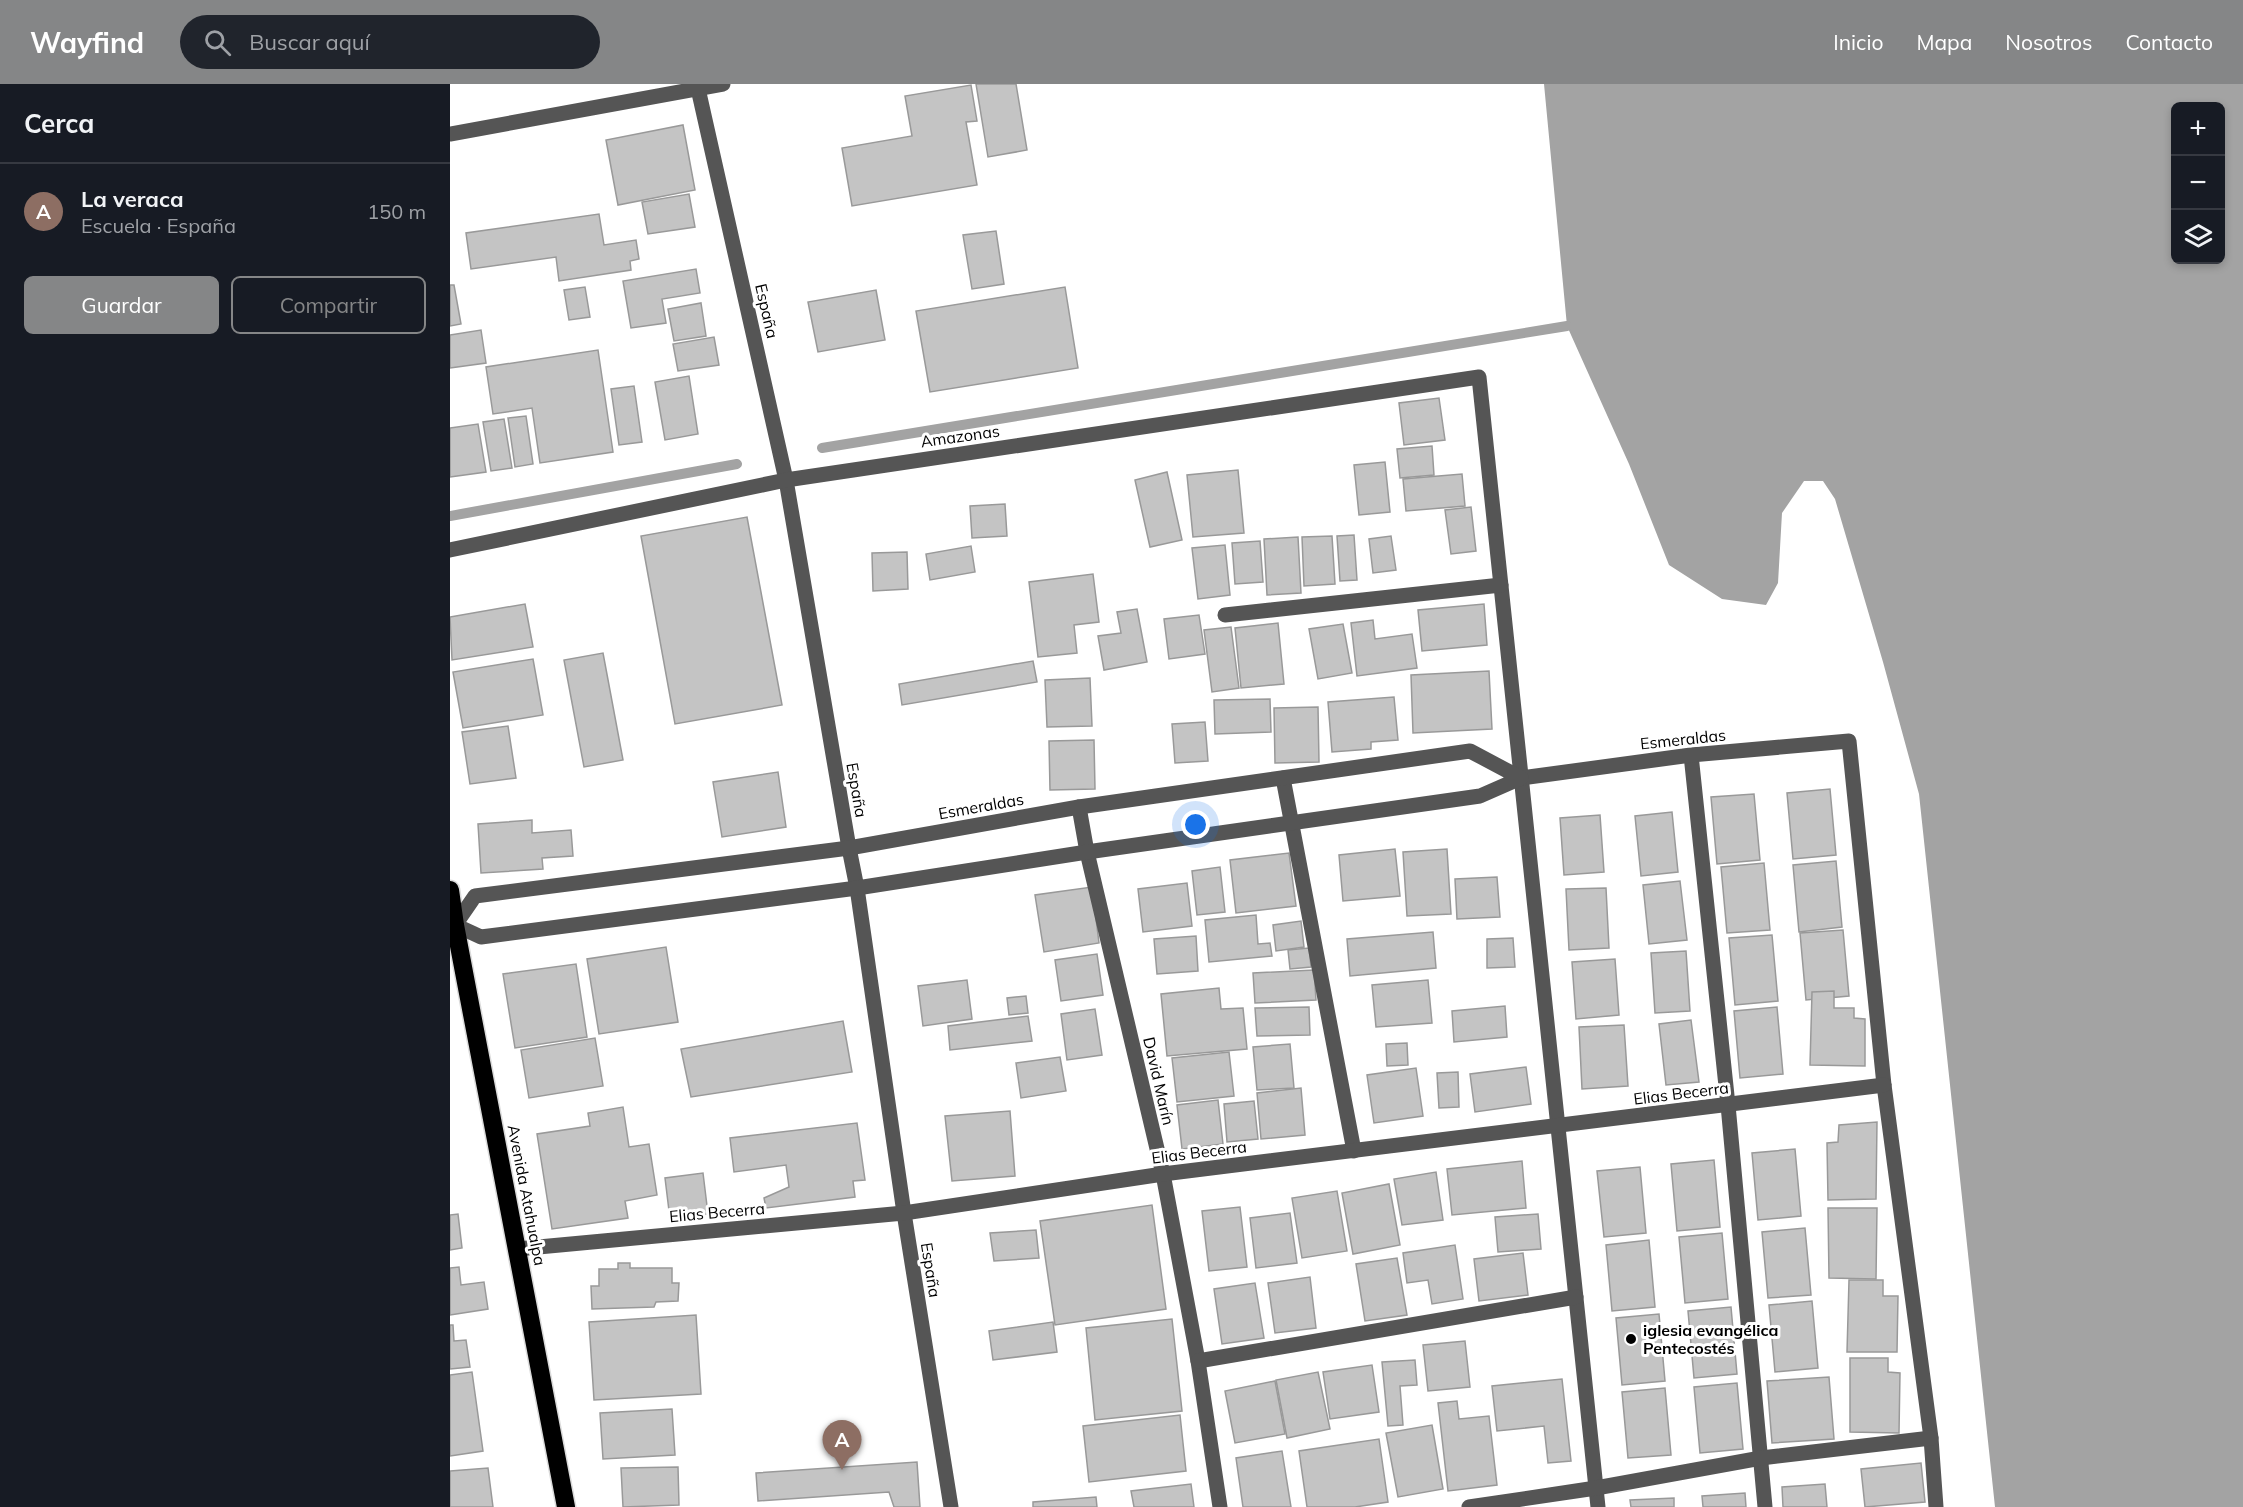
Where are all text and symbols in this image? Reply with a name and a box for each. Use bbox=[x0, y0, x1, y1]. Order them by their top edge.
search box bbox=[180, 15, 600, 69]
text: Wayfind bbox=[30, 25, 144, 60]
icon: search bbox=[201, 26, 234, 59]
text: Buscar aquí bbox=[249, 28, 370, 56]
text: Inicio bbox=[1833, 29, 1883, 55]
text: Mapa bbox=[1916, 29, 1972, 55]
text: Nosotros bbox=[2005, 29, 2092, 55]
text: Contacto bbox=[2125, 29, 2213, 55]
map controls bbox=[2171, 102, 2225, 264]
button: + bbox=[2171, 102, 2225, 156]
text: Cerca bbox=[24, 107, 94, 140]
button: − bbox=[2171, 156, 2225, 210]
text: La veraca bbox=[81, 185, 184, 213]
text: A bbox=[36, 199, 51, 224]
text: 150 m bbox=[367, 199, 426, 224]
button: layers bbox=[2171, 210, 2225, 264]
text: Escuela · España bbox=[81, 213, 236, 238]
button: Guardar bbox=[24, 276, 219, 334]
button: Compartir bbox=[231, 276, 426, 334]
street label: España bbox=[751, 282, 783, 340]
street label: Amazonas bbox=[919, 421, 1001, 451]
street label: Esmeraldas bbox=[1639, 725, 1727, 753]
street label: España bbox=[842, 761, 872, 819]
street label: Esmeraldas bbox=[937, 789, 1025, 823]
your location bbox=[1181, 810, 1210, 839]
street label: David Marín bbox=[1139, 1035, 1179, 1127]
street label: Elias Becerra bbox=[1632, 1077, 1730, 1109]
street label: Avenida Atahualpa bbox=[504, 1123, 550, 1267]
street label: Elias Becerra bbox=[1150, 1136, 1248, 1168]
street label: Elias Becerra bbox=[668, 1198, 766, 1226]
street label: España bbox=[917, 1241, 945, 1299]
place label: iglesia evangélica Pentecostés bbox=[1643, 1320, 1778, 1358]
marker: iglesia evangélica Pentecostés bbox=[1624, 1332, 1638, 1346]
pin: A bbox=[822, 1420, 862, 1470]

